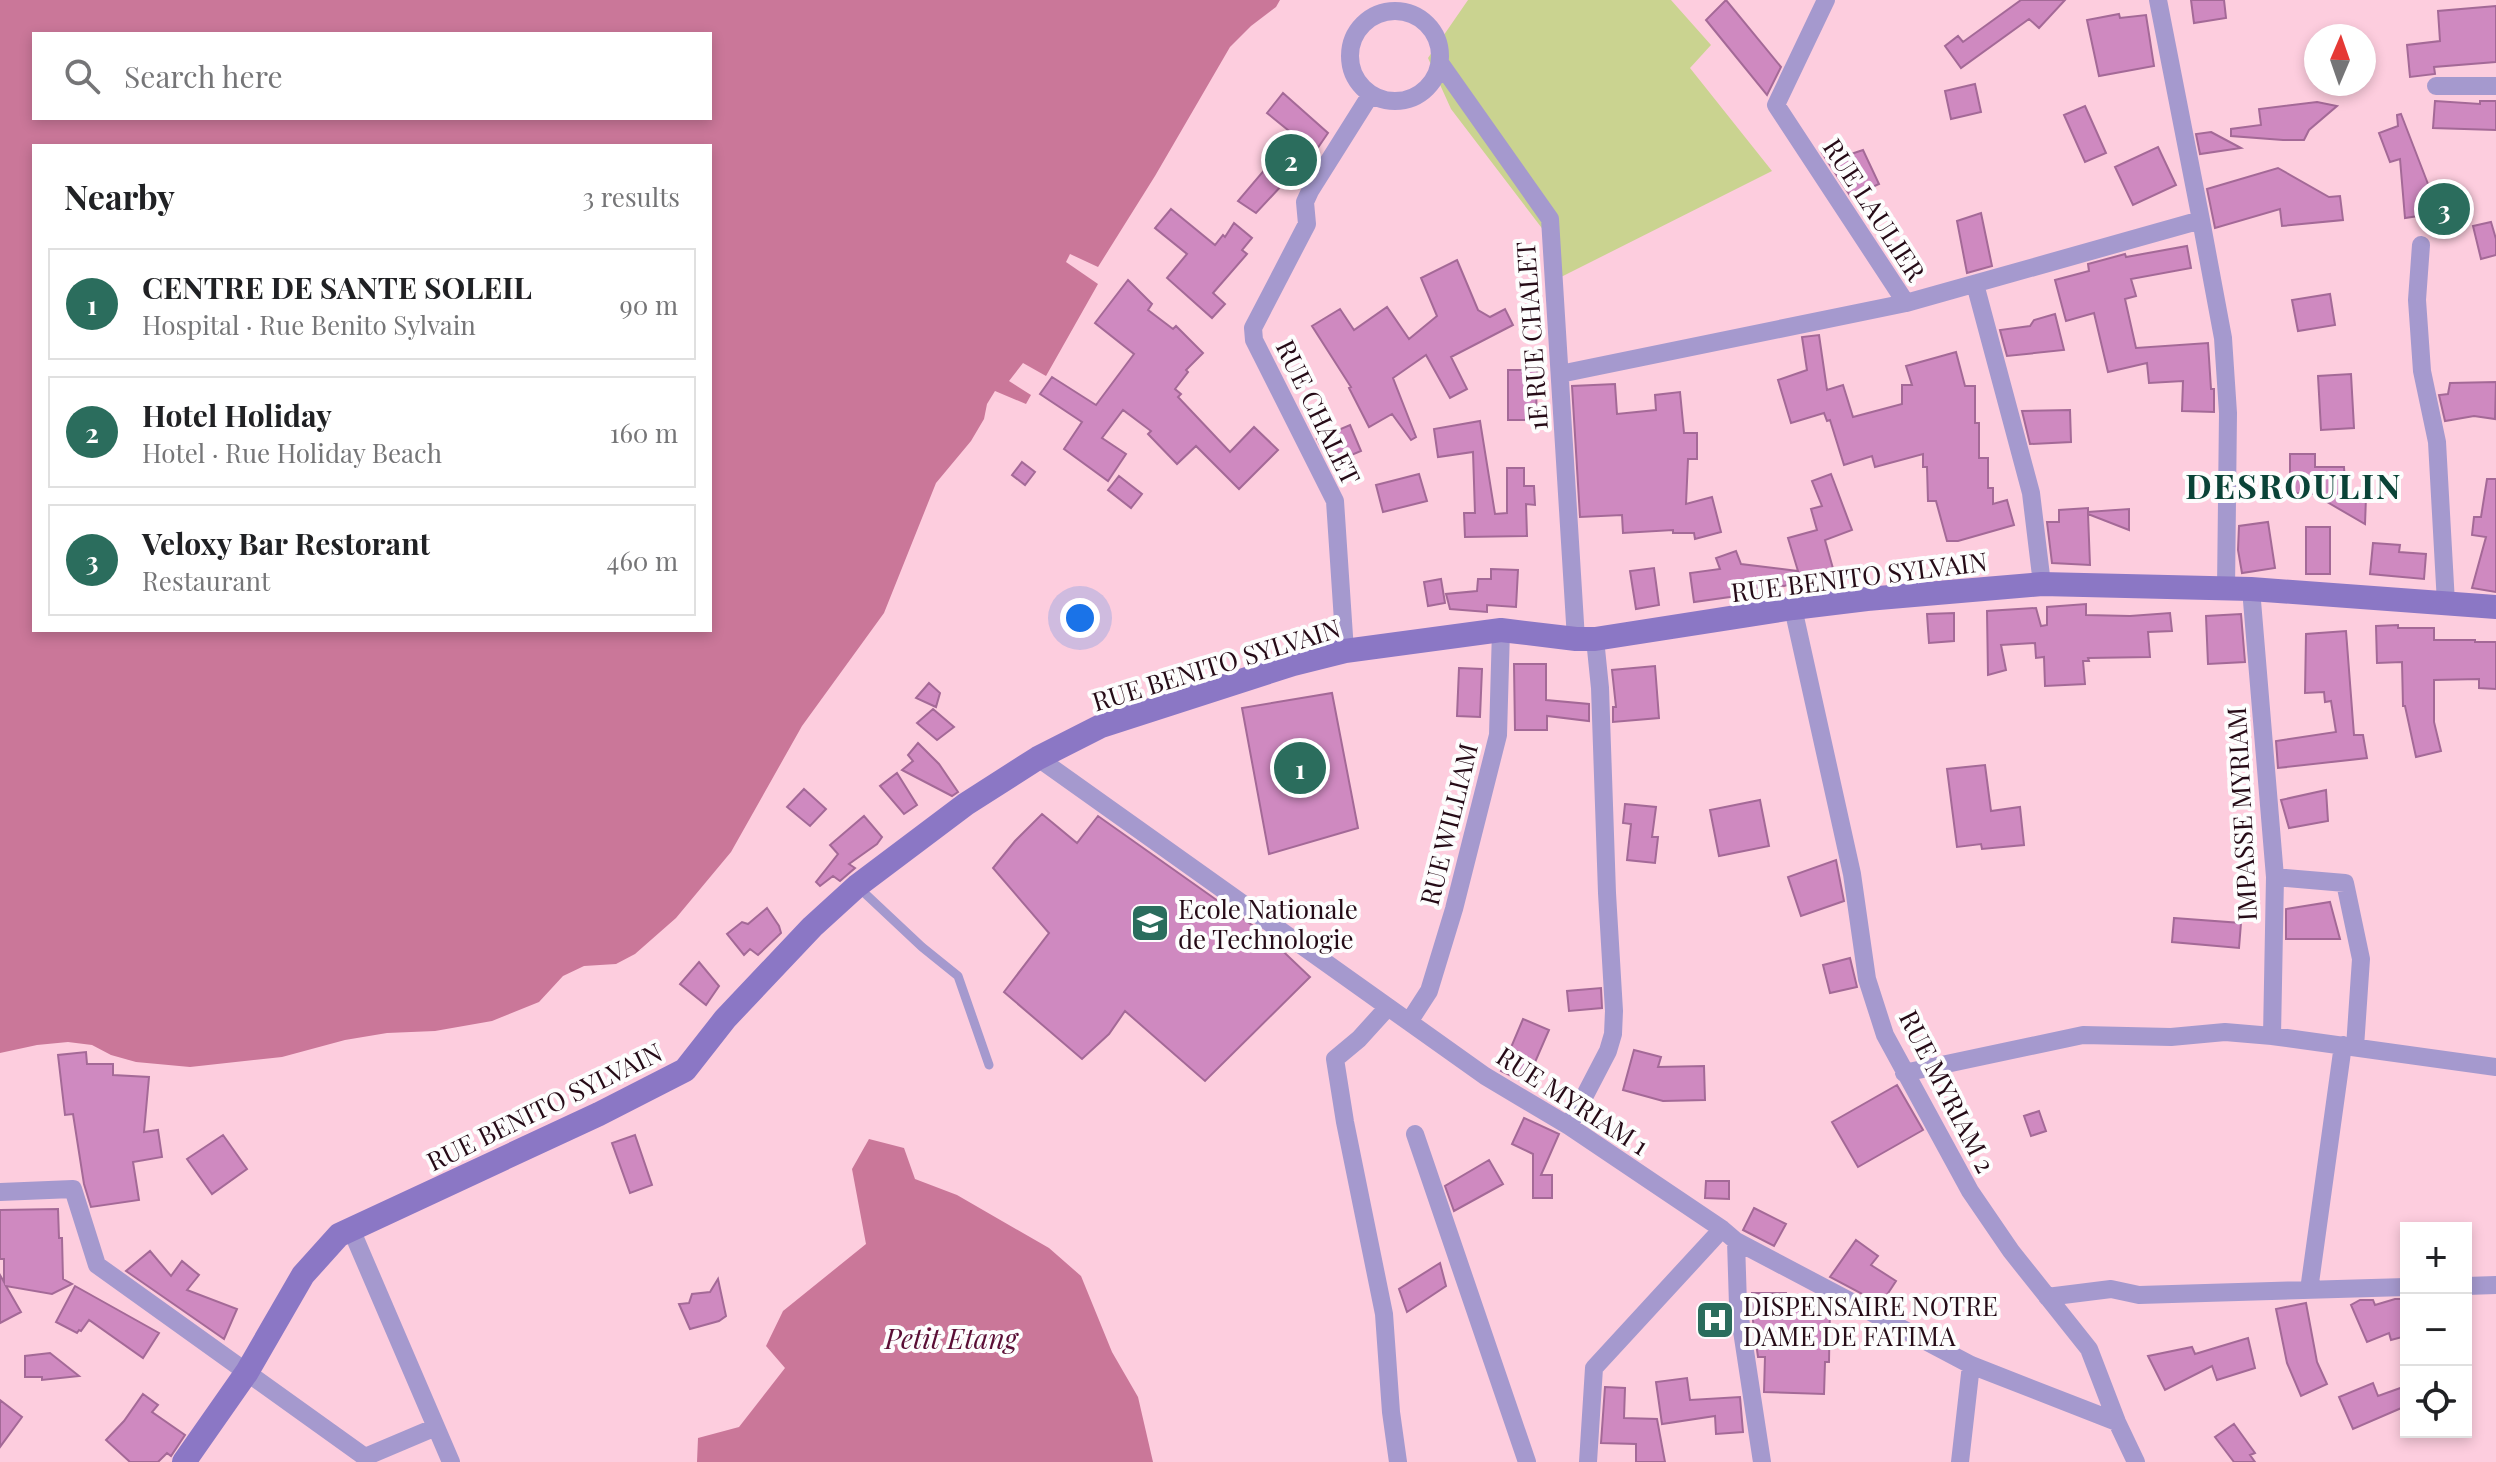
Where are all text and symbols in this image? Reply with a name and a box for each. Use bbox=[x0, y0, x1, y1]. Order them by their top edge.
north arrow bbox=[2304, 24, 2376, 96]
search box bbox=[32, 32, 712, 120]
icon: search bbox=[60, 54, 104, 98]
text: Search here bbox=[124, 56, 283, 96]
pin: 2 bbox=[1265, 130, 1317, 190]
street label: RUE LAULIER bbox=[1816, 131, 1935, 288]
text: Nearby bbox=[64, 173, 175, 219]
text: 3 results bbox=[583, 179, 680, 214]
pin: 3 bbox=[2418, 179, 2470, 239]
street label: 1E RUE CHALET bbox=[1507, 240, 1555, 432]
text: CENTRE DE SANTE SOLEIL bbox=[142, 267, 532, 307]
text: 1 bbox=[87, 287, 97, 322]
text: 90 m bbox=[620, 287, 678, 322]
text: Hospital · Rue Benito Sylvain bbox=[142, 307, 476, 342]
street label: RUE CHALET bbox=[1269, 334, 1369, 490]
text: Hotel Holiday bbox=[142, 395, 332, 435]
text: 2 bbox=[85, 415, 99, 450]
text: 160 m bbox=[610, 415, 678, 450]
text: Hotel · Rue Holiday Beach bbox=[142, 435, 442, 470]
district label: DESROULIN bbox=[2185, 462, 2403, 508]
text: Veloxy Bar Restorant bbox=[142, 523, 430, 563]
text: 3 bbox=[86, 543, 98, 578]
text: 460 m bbox=[607, 543, 678, 578]
street label: RUE BENITO SYLVAIN bbox=[1729, 543, 1989, 609]
text: Restaurant bbox=[142, 563, 270, 598]
your location bbox=[1060, 598, 1100, 638]
street label: RUE BENITO SYLVAIN bbox=[1088, 610, 1344, 718]
street label: IMPASSE MYRIAM bbox=[2218, 706, 2264, 922]
pin: 1 bbox=[1274, 738, 1326, 798]
street label: RUE WILLIAM bbox=[1411, 739, 1485, 909]
place label: Ecole Nationale de Technologie bbox=[1178, 891, 1358, 956]
school or university icon: Ecole Nationale de Technologie bbox=[1129, 902, 1171, 944]
street label: RUE MYRIAM 2 bbox=[1892, 1004, 2004, 1178]
street label: RUE BENITO SYLVAIN bbox=[420, 1034, 668, 1178]
street label: RUE MYRIAM 1 bbox=[1490, 1038, 1656, 1163]
map controls bbox=[2400, 1222, 2472, 1438]
button: + bbox=[2400, 1222, 2472, 1294]
place label: DISPENSAIRE NOTRE DAME DE FATIMA bbox=[1743, 1288, 1998, 1353]
button: − bbox=[2400, 1294, 2472, 1366]
hospital icon: DISPENSAIRE NOTRE DAME DE FATIMA bbox=[1694, 1299, 1736, 1341]
water label: Petit Etang bbox=[884, 1319, 1020, 1356]
button: locate bbox=[2400, 1366, 2472, 1438]

